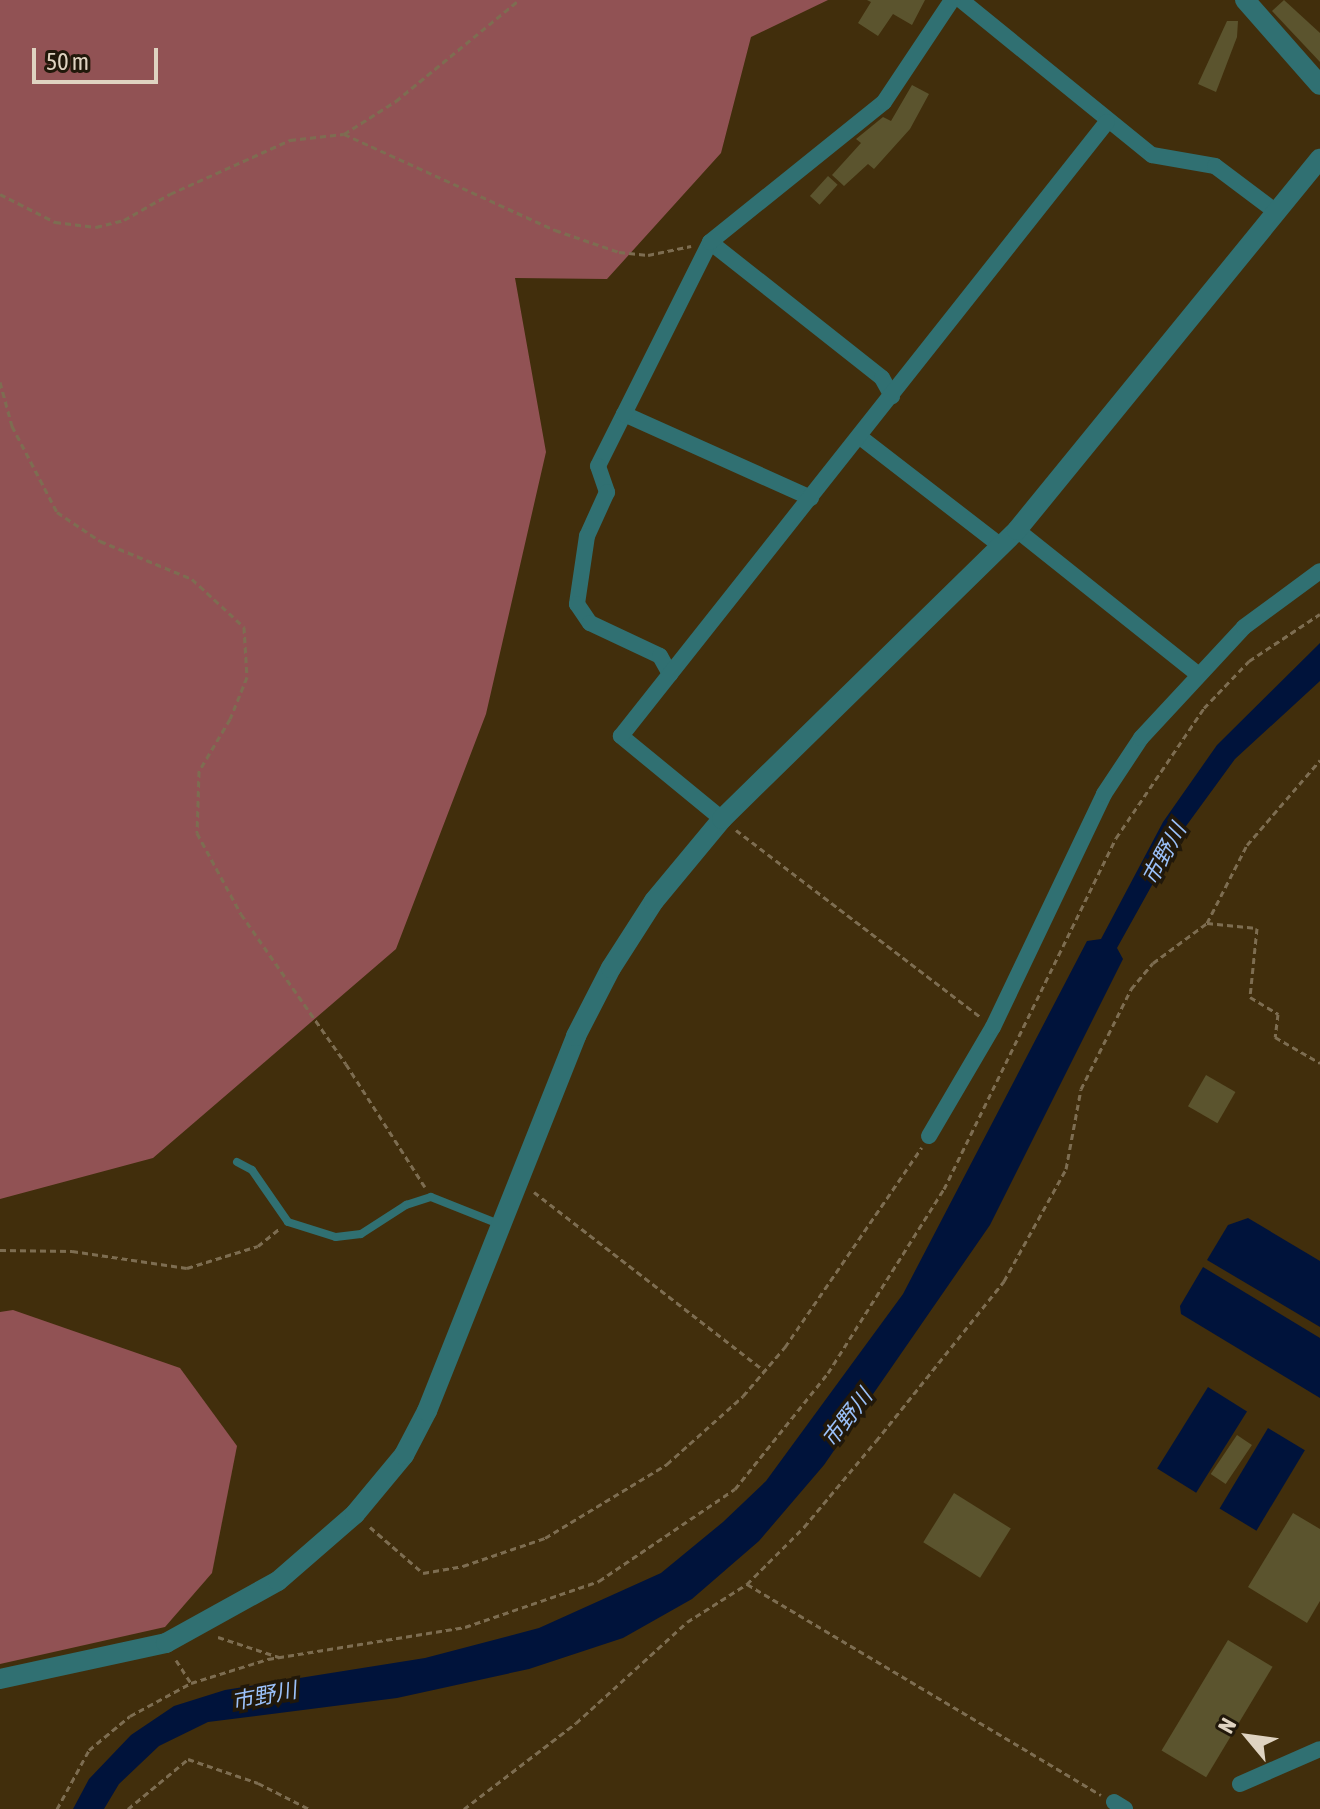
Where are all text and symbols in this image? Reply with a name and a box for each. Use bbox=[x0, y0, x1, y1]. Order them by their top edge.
scale bar bbox=[36, 32, 162, 82]
text: 50 m bbox=[46, 48, 89, 75]
water label: 市野川 bbox=[1136, 819, 1192, 889]
water label: 市野川 bbox=[816, 1384, 878, 1452]
water label: 市野川 bbox=[229, 1677, 299, 1715]
north arrow bbox=[1208, 1697, 1288, 1777]
text: N bbox=[1212, 1713, 1242, 1737]

